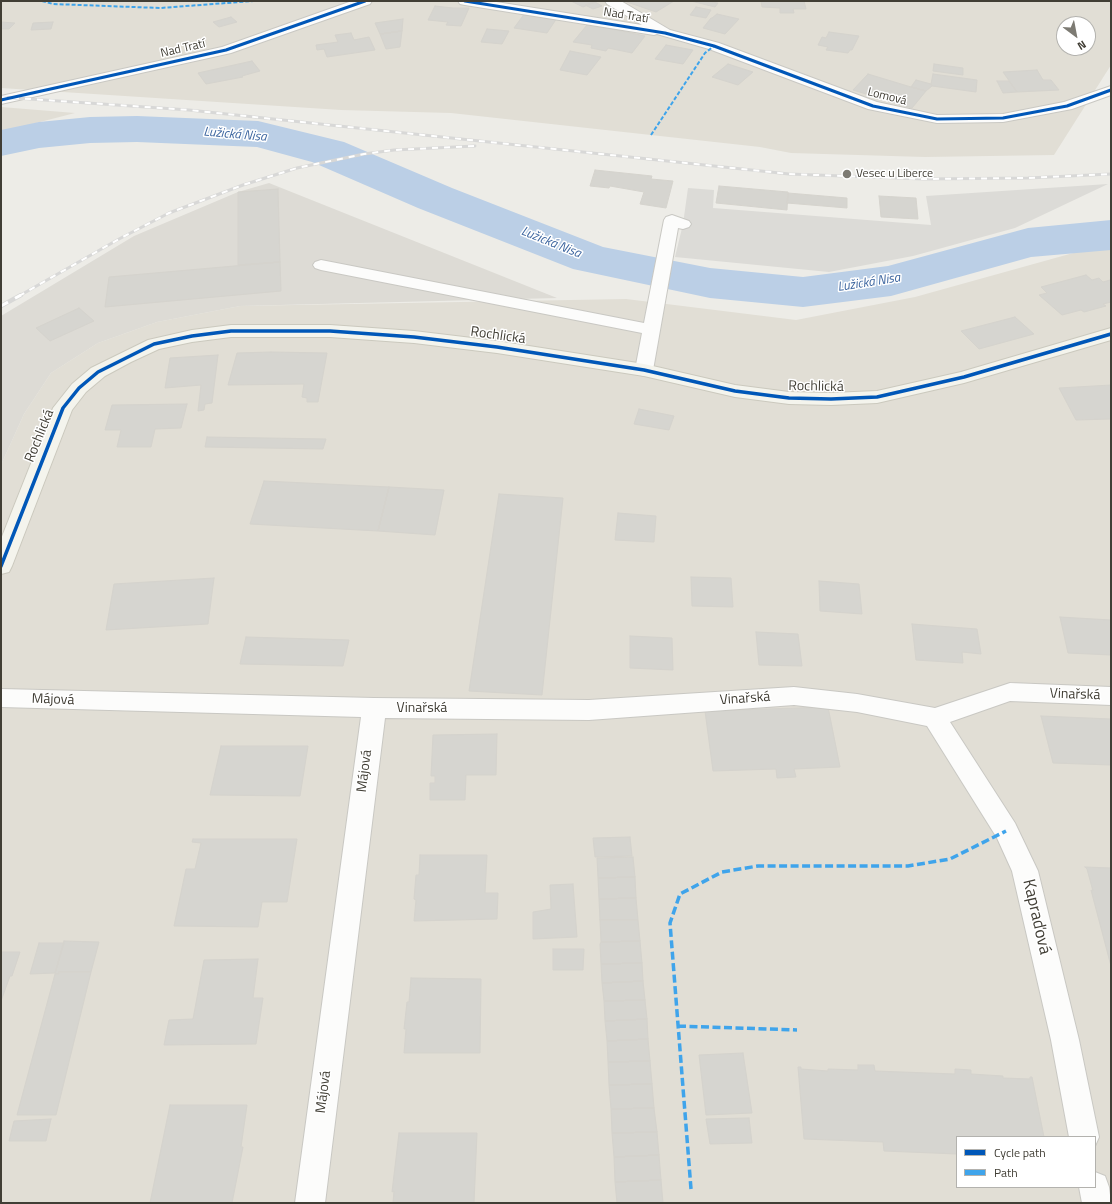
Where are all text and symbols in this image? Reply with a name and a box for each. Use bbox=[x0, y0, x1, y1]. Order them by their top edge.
street label: Nad Tratí bbox=[602, 5, 650, 27]
north arrow bbox=[1056, 16, 1096, 56]
street label: Nad Tratí bbox=[159, 37, 207, 61]
text: N bbox=[1074, 37, 1089, 54]
street label: Lomová bbox=[866, 85, 908, 109]
water label: Lužická Nisa bbox=[203, 124, 267, 146]
place label: Vesec u Liberce bbox=[856, 167, 933, 181]
marker: Vesec u Liberce bbox=[841, 168, 853, 180]
water label: Lužická Nisa bbox=[519, 224, 583, 262]
water label: Lužická Nisa bbox=[837, 270, 901, 296]
street label: Rochlická bbox=[469, 324, 527, 348]
street label: Rochlická bbox=[788, 378, 844, 396]
street label: Rochlická bbox=[22, 407, 58, 465]
street label: Vinařská bbox=[1049, 686, 1101, 704]
street label: Vinařská bbox=[719, 689, 771, 709]
street label: Májová bbox=[31, 691, 75, 709]
street label: Vinařská bbox=[397, 701, 447, 717]
street label: Májová bbox=[354, 749, 376, 793]
street label: Kapraďová bbox=[1017, 877, 1055, 957]
street label: Májová bbox=[313, 1070, 335, 1114]
legend bbox=[956, 1136, 1096, 1188]
text: Cycle path bbox=[994, 1143, 1046, 1162]
text: Path bbox=[994, 1163, 1018, 1182]

